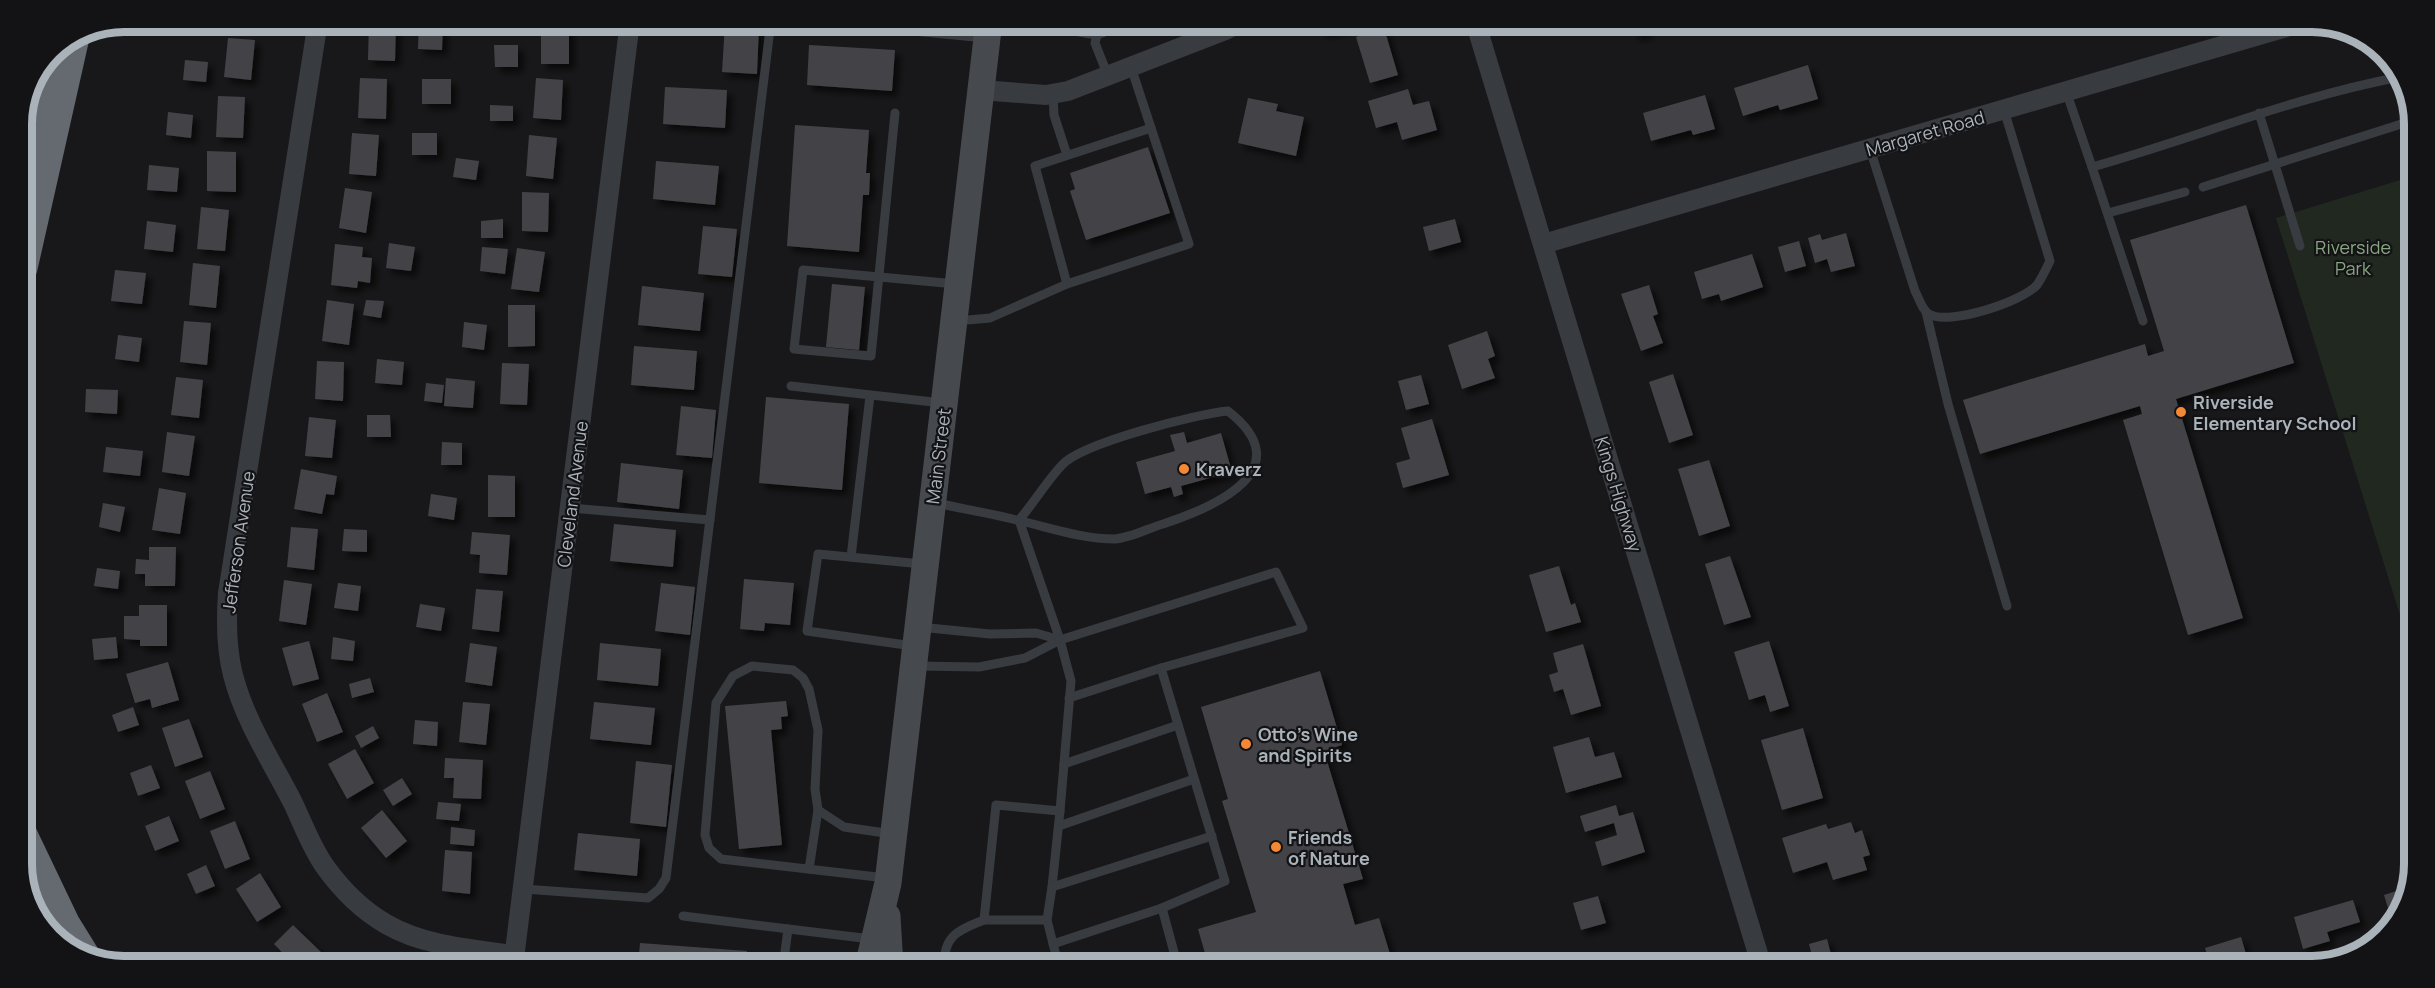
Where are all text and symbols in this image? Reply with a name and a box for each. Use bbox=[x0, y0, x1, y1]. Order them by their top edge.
street label: Margaret Road bbox=[1863, 105, 1987, 161]
park label: Riverside Park bbox=[2315, 235, 2391, 280]
place label: Riverside Elementary School bbox=[2193, 390, 2356, 435]
marker: Riverside Elementary School bbox=[2174, 405, 2188, 419]
street label: Main Street bbox=[920, 407, 956, 505]
street label: Cleveland Avenue bbox=[551, 419, 593, 569]
street label: Kings Highway bbox=[1590, 433, 1648, 555]
place label: Kraverz bbox=[1196, 457, 1262, 481]
marker: Kraverz bbox=[1177, 462, 1191, 476]
street label: Jefferson Avenue bbox=[216, 469, 260, 615]
place label: Otto's Wine and Spirits bbox=[1258, 722, 1358, 767]
marker: Otto's Wine and Spirits bbox=[1239, 737, 1253, 751]
place label: Friends of Nature bbox=[1288, 825, 1370, 870]
marker: Friends of Nature bbox=[1269, 840, 1283, 854]

